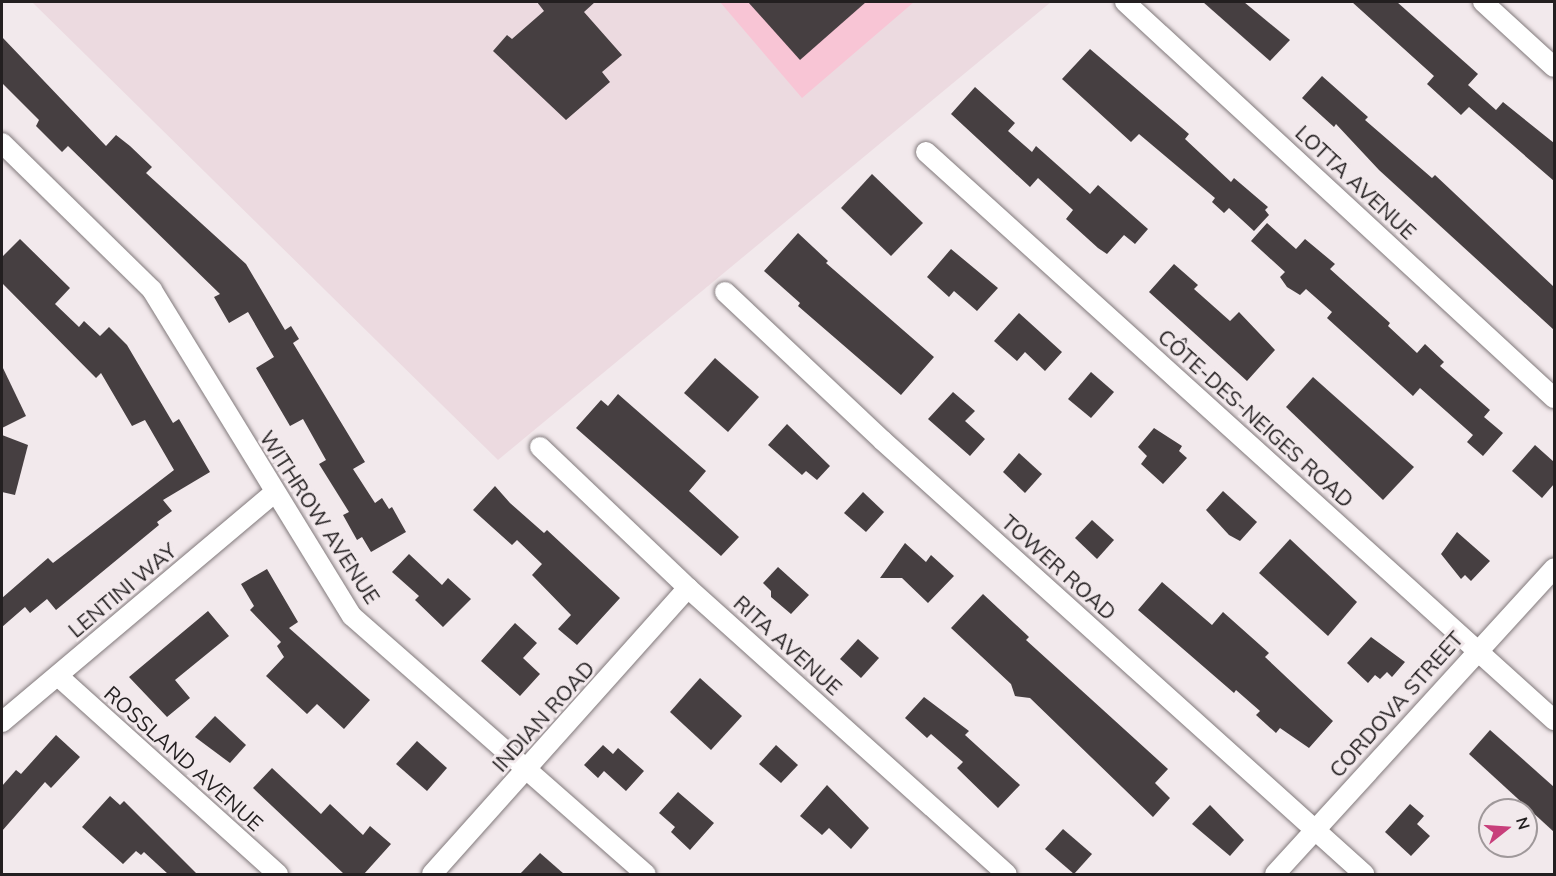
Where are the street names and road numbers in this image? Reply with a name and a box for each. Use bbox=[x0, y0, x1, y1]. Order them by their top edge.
street label: LOTTA AVENUE bbox=[1291, 120, 1421, 244]
street label: CÔTE-DES-NEIGES ROAD bbox=[1153, 324, 1359, 512]
street label: WITHROW AVENUE bbox=[255, 426, 385, 608]
street label: TOWER ROAD bbox=[997, 509, 1121, 625]
street label: LENTINI WAY bbox=[63, 538, 181, 642]
street label: RITA AVENUE bbox=[729, 590, 847, 700]
street label: CORDOVA STREET bbox=[1324, 626, 1468, 782]
street label: INDIAN ROAD bbox=[487, 655, 599, 777]
street label: ROSSLAND AVENUE bbox=[99, 680, 269, 836]

